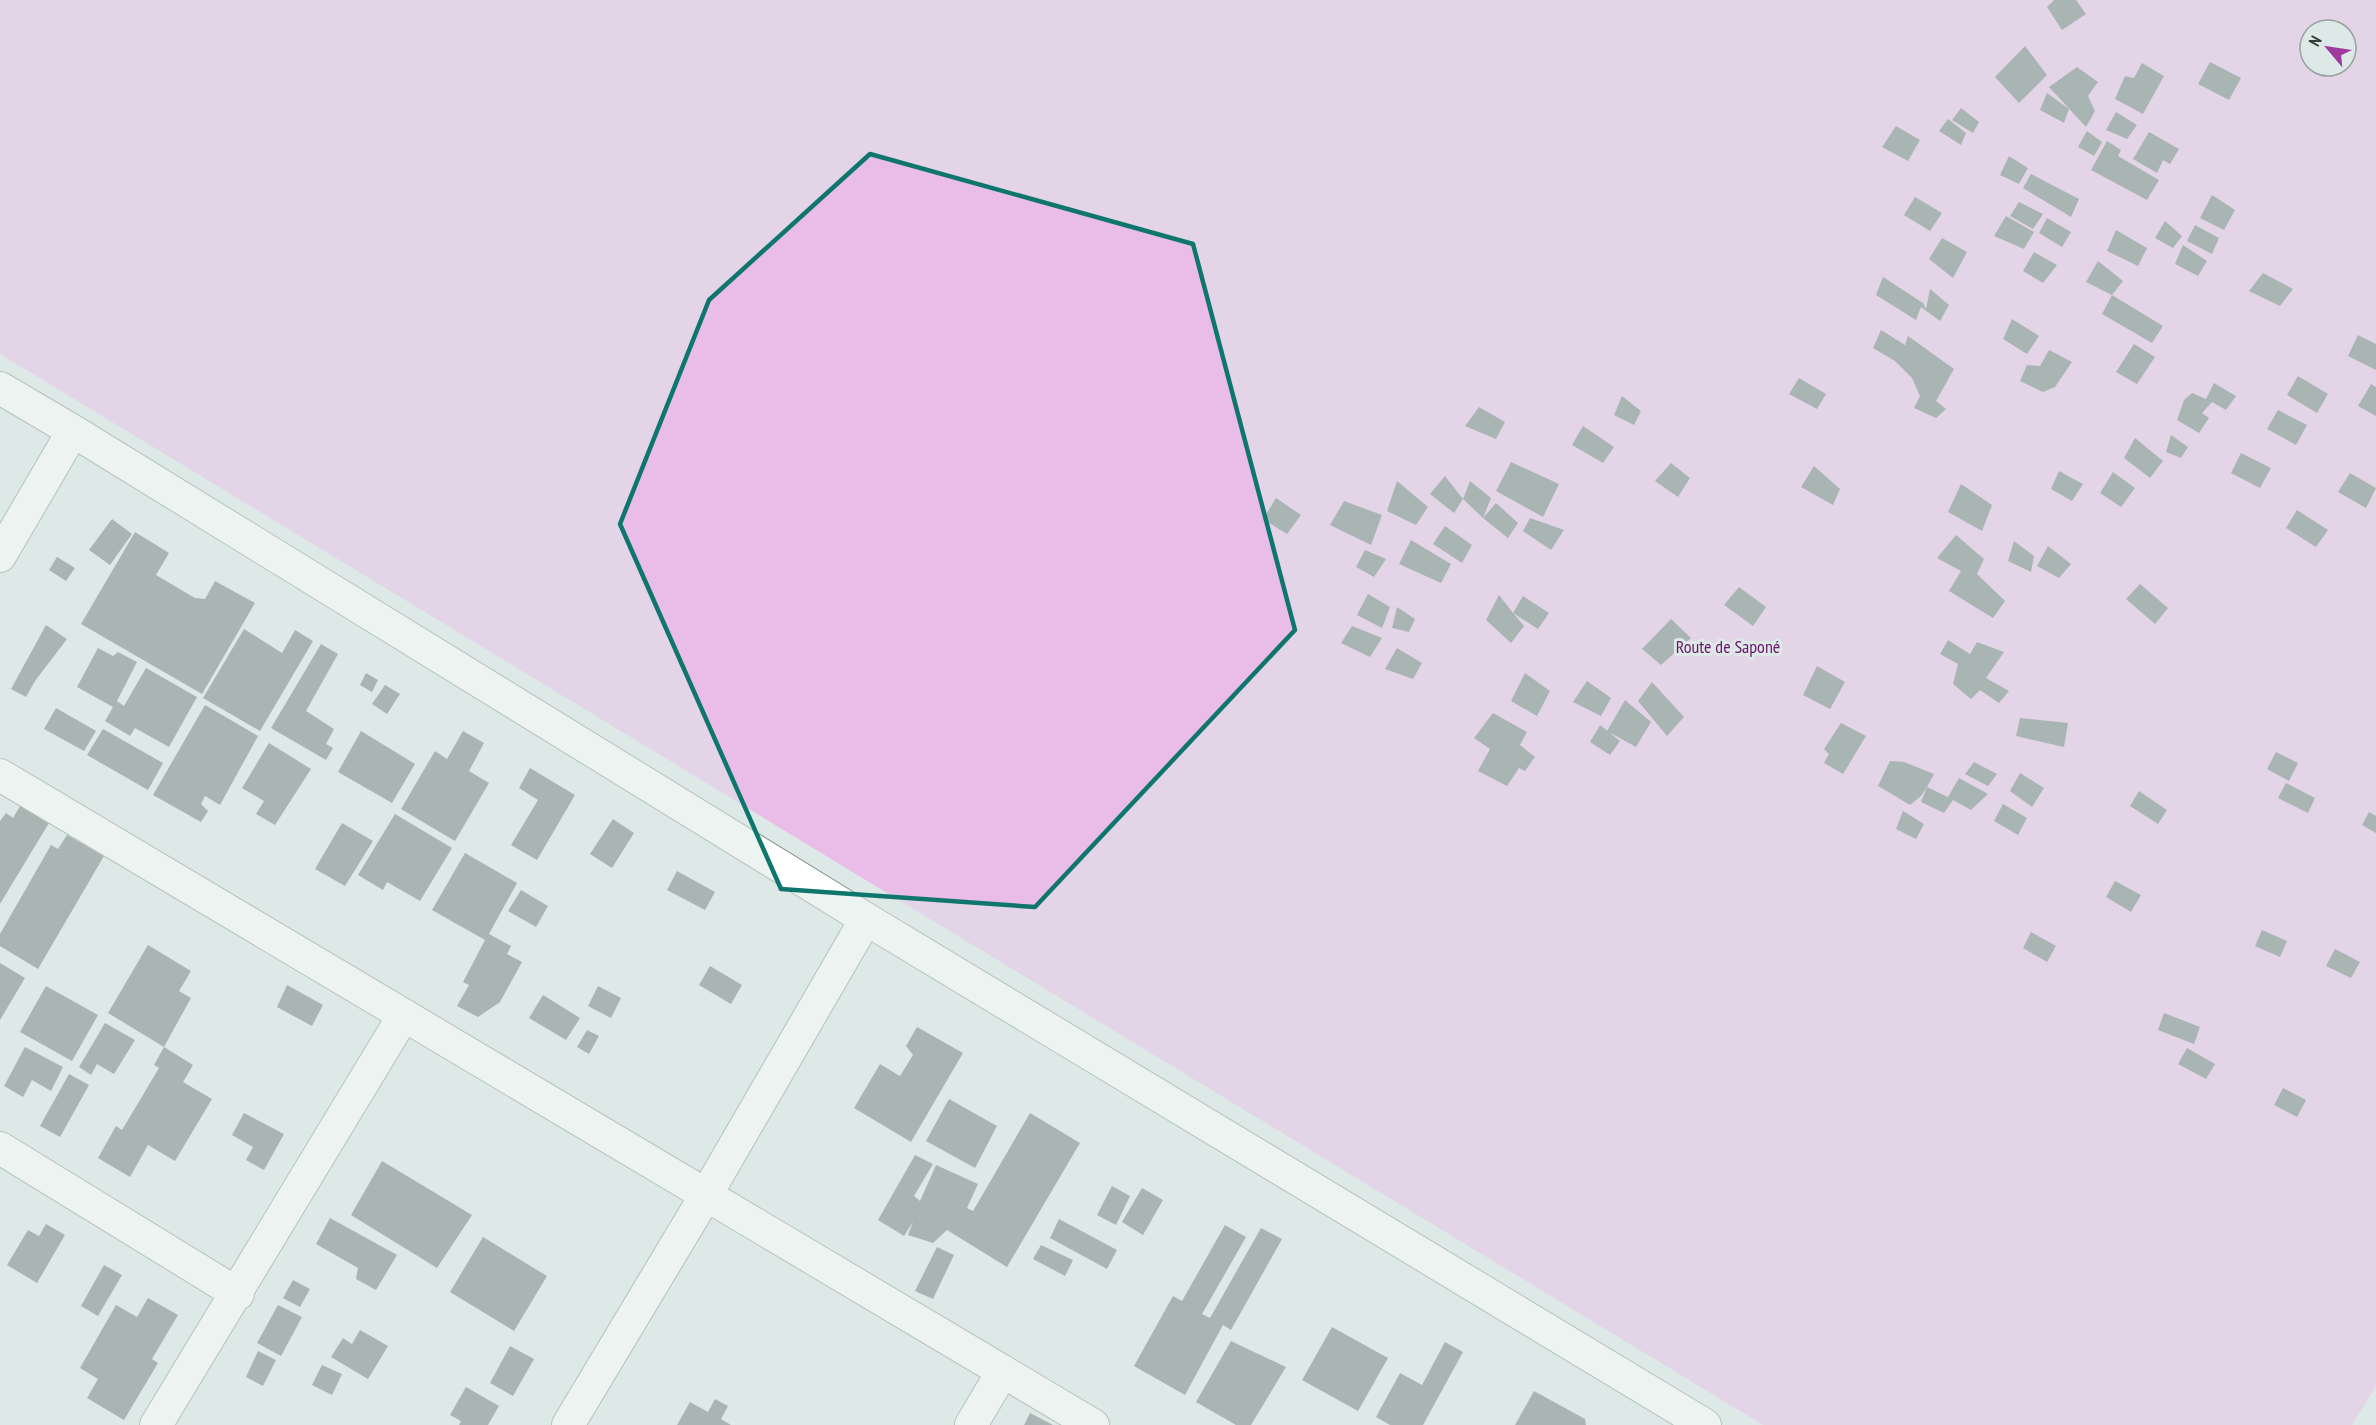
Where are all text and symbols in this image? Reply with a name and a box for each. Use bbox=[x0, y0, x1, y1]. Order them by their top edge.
north arrow bbox=[2298, 18, 2358, 78]
text: N bbox=[2304, 32, 2326, 49]
park label: Route de Saponé bbox=[1676, 635, 1780, 658]

